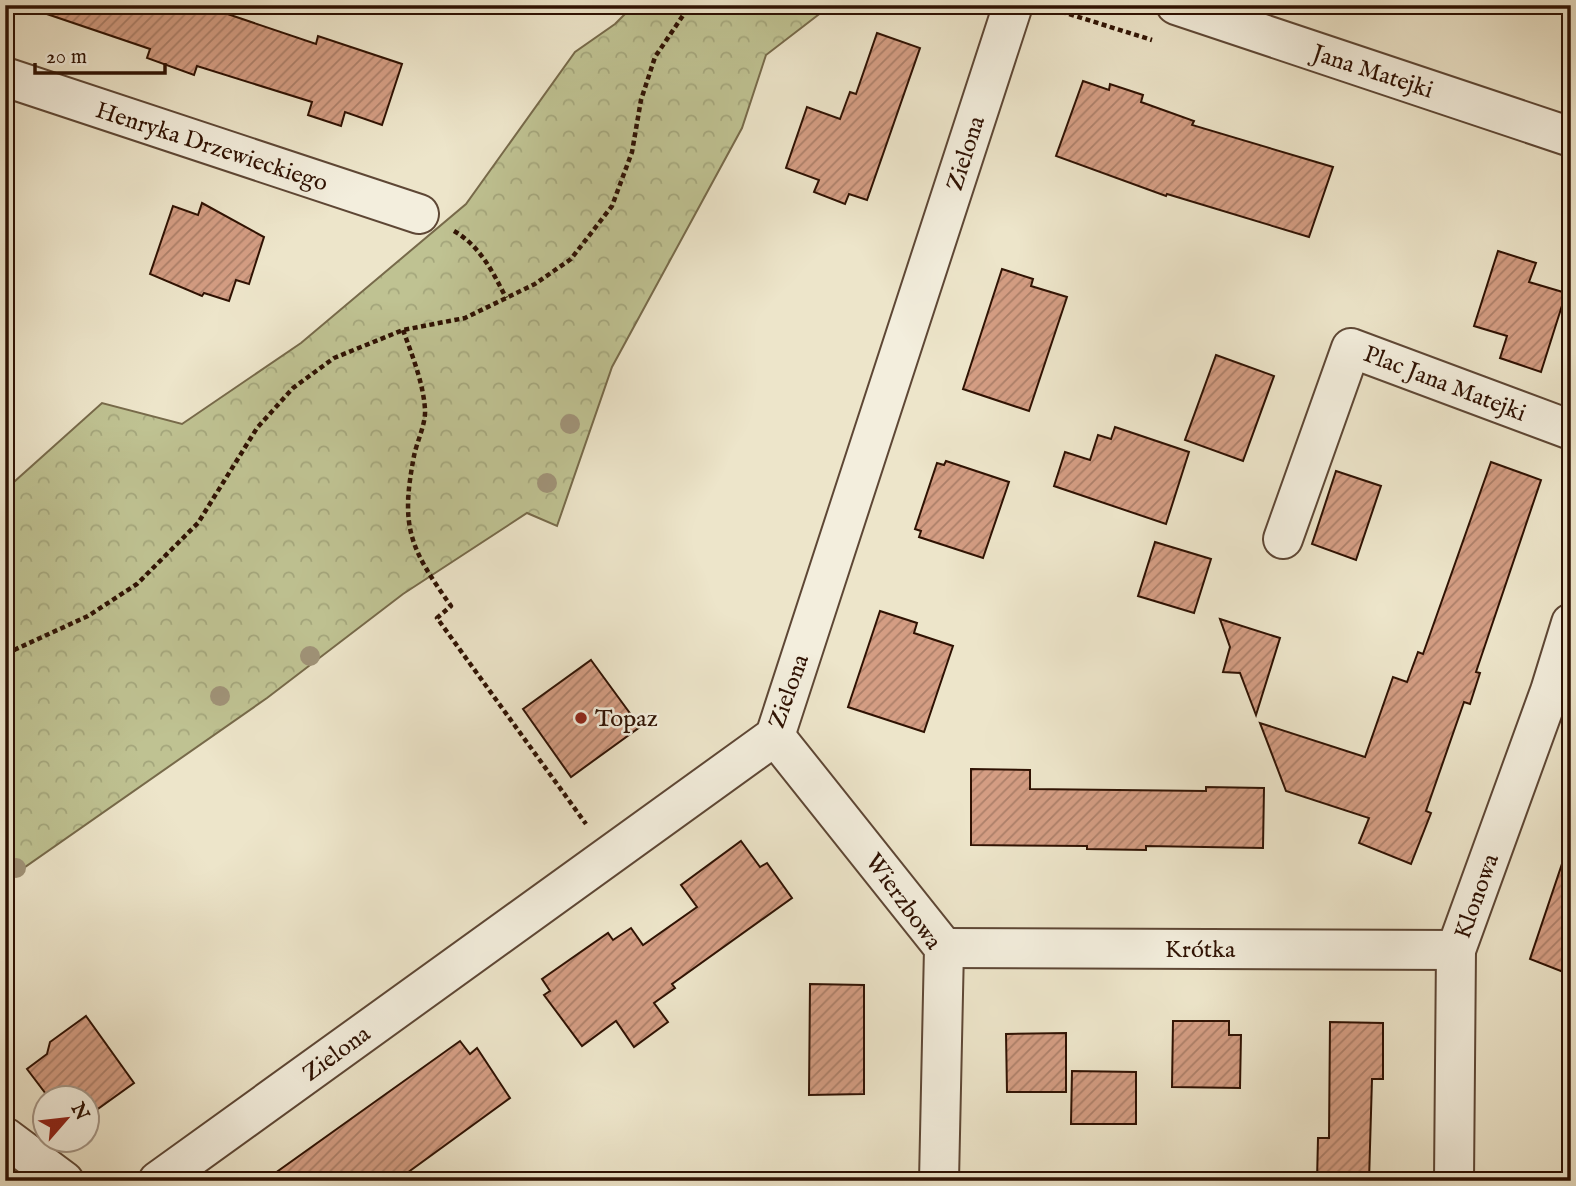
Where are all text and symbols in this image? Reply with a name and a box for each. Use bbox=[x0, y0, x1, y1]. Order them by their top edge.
scale bar bbox=[35, 32, 164, 76]
street label: Jana Matejki bbox=[1305, 37, 1437, 106]
text: 20 m bbox=[46, 44, 87, 71]
street label: Henryka Drzewieckiego bbox=[91, 95, 332, 200]
street label: Zielona bbox=[940, 112, 993, 195]
street label: Plac Jana Matejki bbox=[1359, 339, 1530, 430]
street label: Zielona bbox=[762, 650, 817, 733]
place label: Topaz bbox=[595, 704, 658, 735]
marker: Topaz bbox=[573, 710, 589, 726]
street label: Wierzbowa bbox=[857, 848, 949, 957]
street label: Klonowa bbox=[1448, 849, 1507, 943]
street label: Krótka bbox=[1165, 935, 1236, 966]
street label: Zielona bbox=[297, 1019, 377, 1089]
north arrow bbox=[32, 1084, 102, 1154]
text: N bbox=[64, 1098, 94, 1125]

